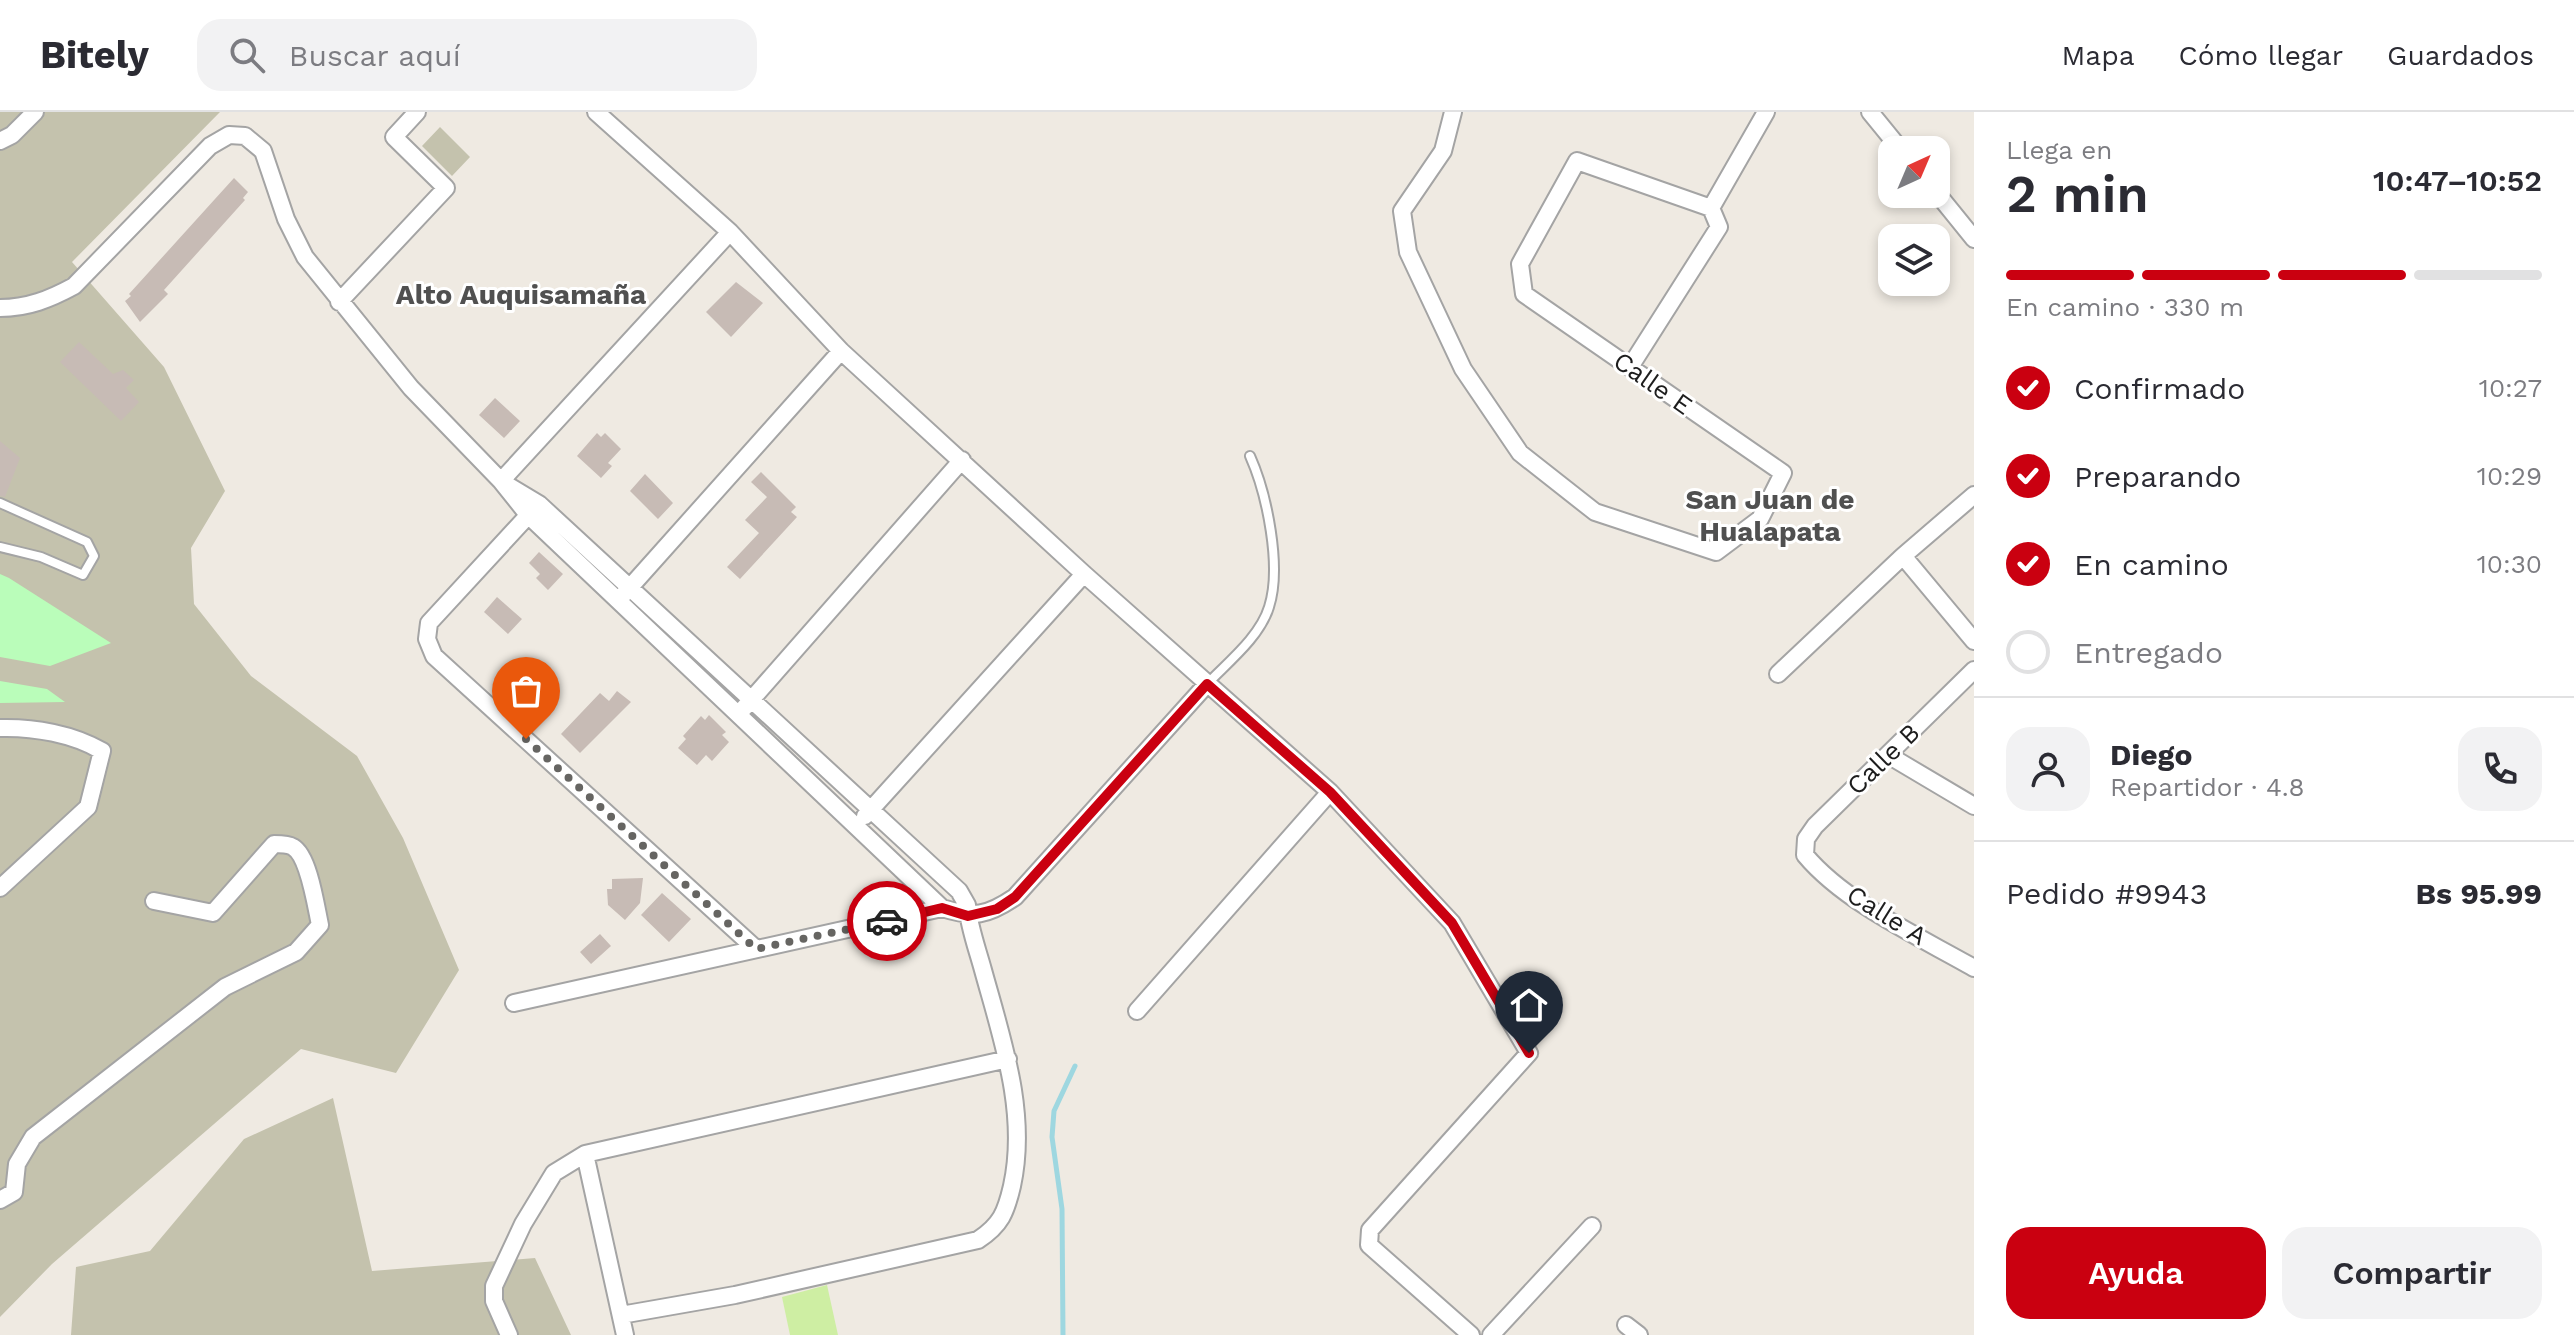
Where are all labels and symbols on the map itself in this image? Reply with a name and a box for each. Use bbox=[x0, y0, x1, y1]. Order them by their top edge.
north arrow bbox=[1878, 136, 1950, 208]
district label: Alto Auquisamaña bbox=[396, 278, 647, 311]
street label: Calle E bbox=[1608, 345, 1698, 421]
district label: San Juan de Hualapata bbox=[1686, 483, 1854, 548]
pin bbox=[492, 657, 560, 739]
street label: Calle B bbox=[1840, 717, 1926, 801]
street label: Calle A bbox=[1842, 879, 1932, 951]
courier bbox=[847, 881, 927, 961]
pin bbox=[1495, 971, 1563, 1053]

